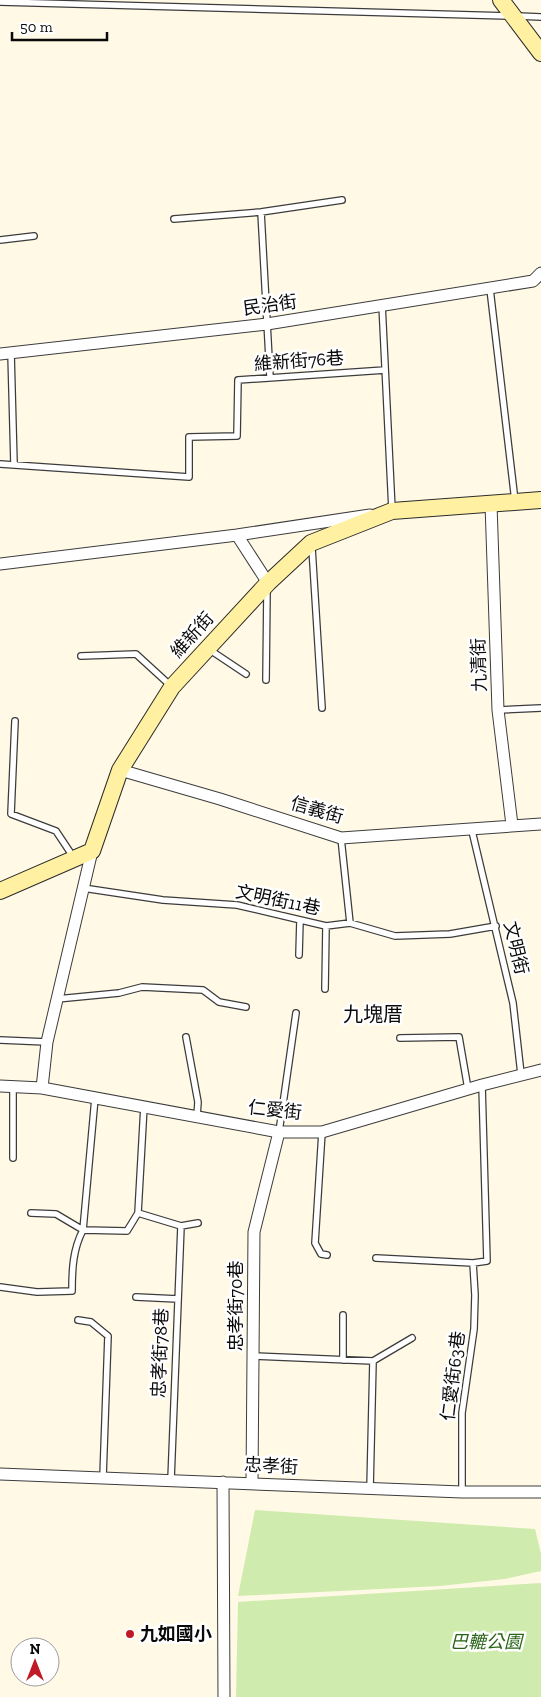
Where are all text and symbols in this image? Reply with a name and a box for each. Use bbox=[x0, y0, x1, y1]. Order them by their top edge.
scale bar bbox=[12, 10, 108, 42]
text: 50 m bbox=[20, 18, 53, 36]
street label: 民治街 bbox=[242, 290, 298, 320]
street label: 維新街76巷 bbox=[253, 347, 345, 375]
street label: 維新街 bbox=[166, 608, 218, 662]
street label: 九清街 bbox=[467, 638, 491, 692]
street label: 信義街 bbox=[288, 792, 346, 828]
street label: 文明街11巷 bbox=[234, 880, 322, 920]
street label: 文明街 bbox=[499, 919, 533, 977]
district label: 九塊厝 bbox=[343, 1002, 403, 1026]
street label: 仁愛街 bbox=[247, 1096, 303, 1124]
street label: 忠孝街70巷 bbox=[225, 1261, 247, 1351]
street label: 忠孝街78巷 bbox=[147, 1308, 173, 1398]
street label: 仁愛街63巷 bbox=[437, 1330, 469, 1422]
street label: 忠孝街 bbox=[243, 1454, 299, 1478]
place label: 九如國小 bbox=[140, 1623, 212, 1645]
marker: 九如國小 bbox=[124, 1628, 136, 1640]
park label: 巴轆公園 bbox=[450, 1631, 525, 1653]
north arrow bbox=[10, 1637, 60, 1687]
text: N bbox=[30, 1641, 41, 1658]

